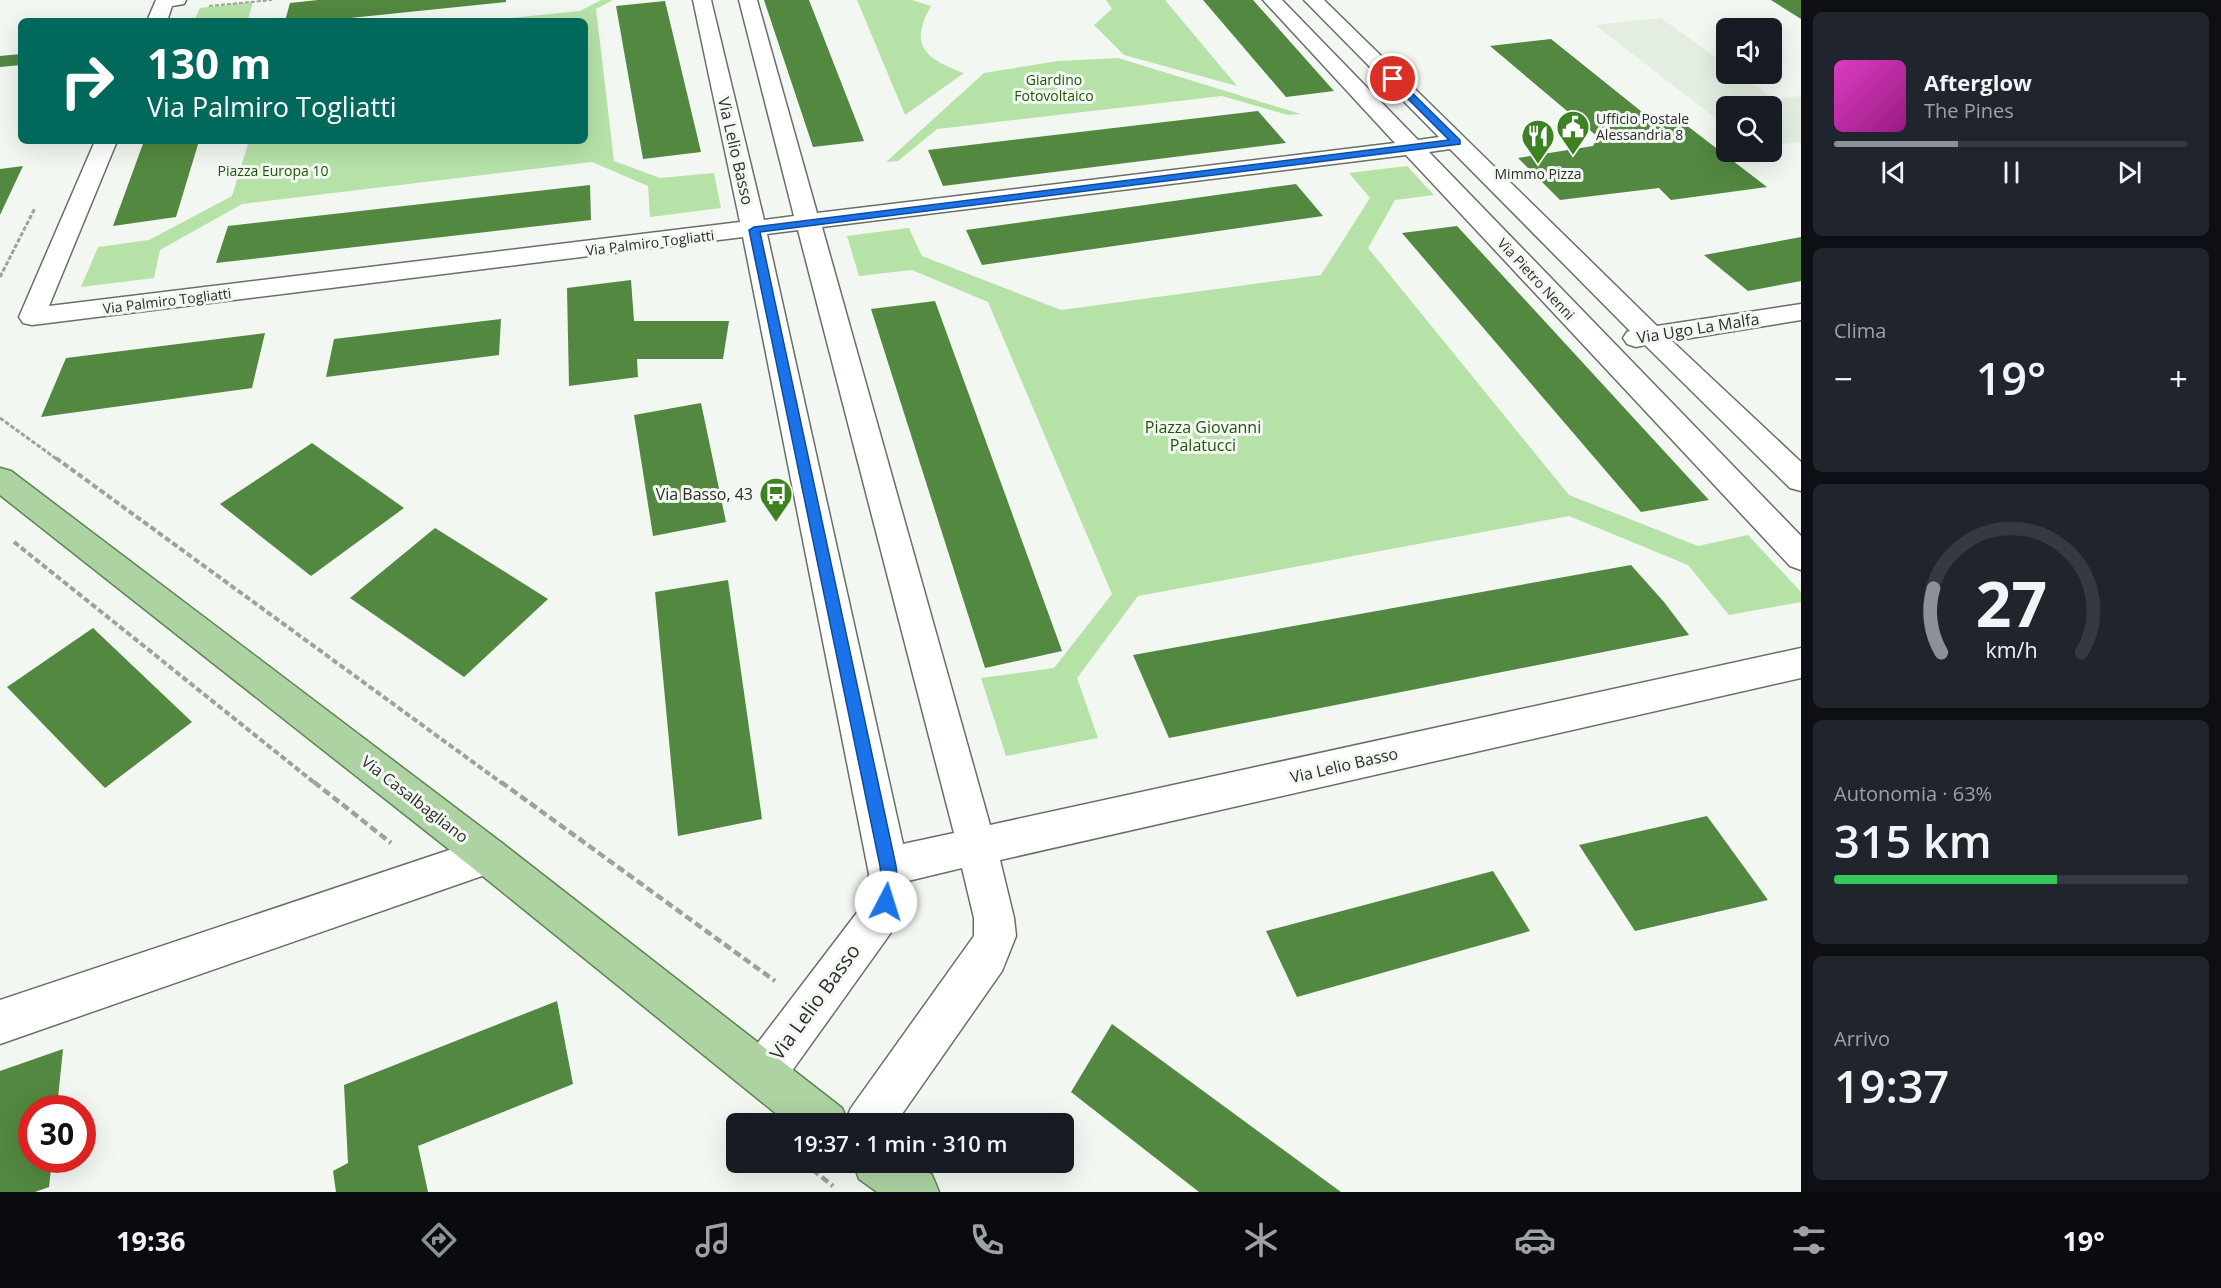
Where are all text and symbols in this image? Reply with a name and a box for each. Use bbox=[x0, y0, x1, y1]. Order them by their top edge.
map controls bbox=[1716, 18, 1782, 162]
button: sound bbox=[1716, 18, 1782, 84]
text: 130 m bbox=[147, 34, 271, 91]
icon: right bbox=[48, 42, 126, 120]
pin bbox=[1367, 53, 1418, 104]
icon: arrive bbox=[1376, 62, 1409, 95]
text: Afterglow bbox=[1924, 67, 2032, 97]
park label: Giardino Fotovoltaico bbox=[1014, 70, 1094, 105]
text: Via Palmiro Togliatti bbox=[147, 88, 397, 125]
street label: Via Lelio Basso bbox=[713, 95, 759, 207]
button: search bbox=[1716, 96, 1782, 162]
text: The Pines bbox=[1924, 97, 2014, 124]
public building icon: Ufficio Postale Alessandria 8 bbox=[1555, 109, 1591, 156]
place label: Ufficio Postale Alessandria 8 bbox=[1596, 109, 1689, 144]
restaurant icon: Mimmo Pizza bbox=[1520, 118, 1556, 165]
icon: previous bbox=[1877, 156, 1910, 189]
icon: pause bbox=[1995, 156, 2028, 189]
icon: next bbox=[2113, 156, 2146, 189]
park label: Piazza Europa 10 bbox=[218, 161, 328, 180]
place label: Mimmo Pizza bbox=[1495, 164, 1581, 183]
street label: Via Palmiro Togliatti bbox=[585, 225, 715, 260]
street label: Via Pietro Nenni bbox=[1494, 234, 1579, 324]
street label: Via Palmiro Togliatti bbox=[102, 283, 232, 318]
street label: Via Ugo La Malfa bbox=[1635, 307, 1761, 349]
text: Clima bbox=[1834, 317, 1886, 344]
text: 19° bbox=[1976, 347, 2046, 408]
text: − bbox=[1834, 356, 1853, 401]
text: + bbox=[2169, 356, 2188, 401]
park label: Piazza Giovanni Palatucci bbox=[1145, 416, 1261, 456]
bus stop icon: Via Basso, 43 bbox=[758, 476, 794, 523]
place label: Via Basso, 43 bbox=[656, 483, 753, 505]
text: 27 bbox=[1975, 560, 2047, 645]
text: km/h bbox=[1985, 635, 2037, 664]
street label: Via Lelio Basso bbox=[1288, 742, 1400, 788]
street label: Via Casalbagliano bbox=[357, 750, 473, 848]
text: Autonomia · 63% bbox=[1834, 780, 1992, 807]
text: 315 km bbox=[1834, 810, 1992, 871]
position arrow bbox=[854, 870, 918, 934]
street label: Via Lelio Basso bbox=[763, 938, 866, 1065]
text: Arrivo bbox=[1834, 1025, 1890, 1052]
text: 19:37 bbox=[1834, 1055, 1949, 1116]
speed limit sign: 30 bbox=[18, 1095, 96, 1173]
text: 19:37 · 1 min · 310 m bbox=[792, 1128, 1008, 1158]
icon: directions bbox=[418, 1219, 460, 1261]
icon: music bbox=[692, 1219, 734, 1261]
icon: phone bbox=[966, 1219, 1008, 1261]
icon: climate bbox=[1240, 1219, 1282, 1261]
icon: car bbox=[1514, 1219, 1556, 1261]
icon: filters bbox=[1788, 1219, 1830, 1261]
text: 19:36 bbox=[116, 1222, 186, 1259]
text: 19° bbox=[2062, 1222, 2105, 1259]

